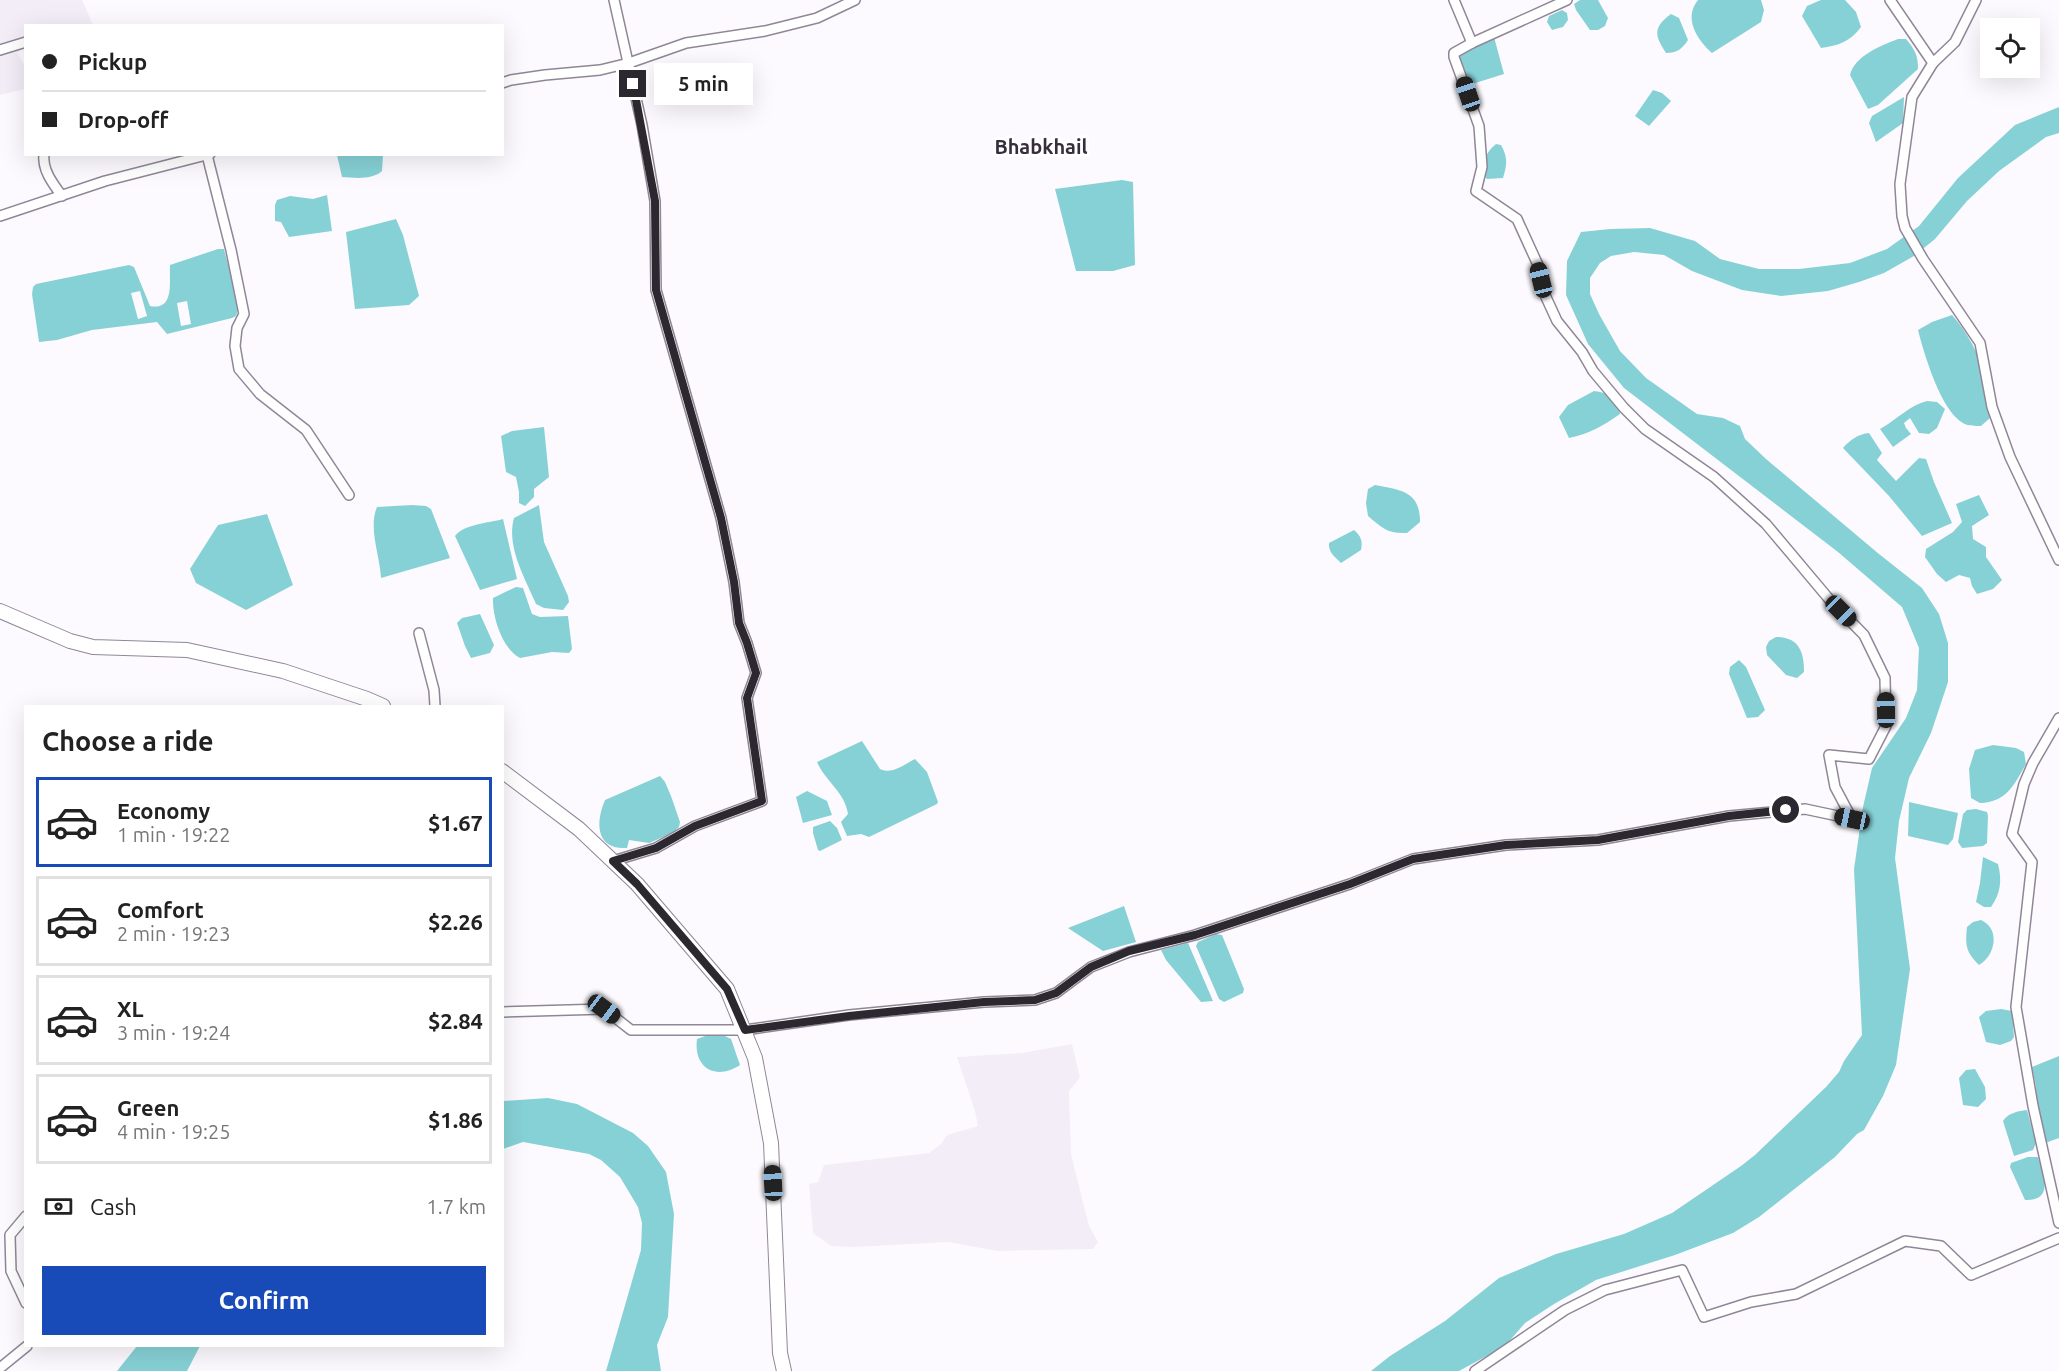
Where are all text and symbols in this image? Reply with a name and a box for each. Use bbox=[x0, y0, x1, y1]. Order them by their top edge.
map controls bbox=[1980, 18, 2040, 78]
button: locate bbox=[1980, 18, 2040, 78]
text: Pickup bbox=[78, 49, 147, 74]
callout: 5 min bbox=[654, 63, 753, 105]
route end bbox=[619, 70, 646, 97]
text: 5 min bbox=[678, 72, 729, 95]
car bbox=[1454, 74, 1482, 114]
text: Drop-off bbox=[78, 107, 168, 132]
district label: Bhabkhail bbox=[994, 135, 1088, 158]
car bbox=[1528, 260, 1554, 300]
car bbox=[1822, 592, 1860, 630]
car bbox=[1877, 692, 1895, 728]
text: Choose a ride bbox=[42, 726, 214, 756]
icon: car bbox=[45, 795, 99, 849]
route start bbox=[1772, 796, 1799, 823]
text: Economy bbox=[117, 798, 210, 823]
car bbox=[1833, 806, 1871, 832]
text: $1.67 bbox=[428, 810, 483, 835]
text: 1 min · 19:22 bbox=[117, 823, 231, 846]
icon: car bbox=[45, 894, 99, 948]
text: Comfort bbox=[117, 897, 204, 922]
text: $2.26 bbox=[428, 909, 483, 934]
text: 2 min · 19:23 bbox=[117, 922, 231, 945]
car bbox=[584, 991, 624, 1027]
icon: car bbox=[45, 993, 99, 1047]
text: XL bbox=[117, 996, 144, 1021]
text: $2.84 bbox=[428, 1008, 483, 1033]
text: 3 min · 19:24 bbox=[117, 1021, 231, 1044]
icon: car bbox=[45, 1092, 99, 1146]
text: Green bbox=[117, 1095, 179, 1120]
text: $1.86 bbox=[428, 1107, 483, 1132]
text: 4 min · 19:25 bbox=[117, 1120, 231, 1143]
car bbox=[763, 1165, 783, 1201]
icon: cash bbox=[42, 1190, 75, 1223]
text: Cash bbox=[90, 1194, 137, 1219]
text: 1.7 km bbox=[427, 1195, 486, 1218]
button: Confirm bbox=[42, 1266, 486, 1335]

